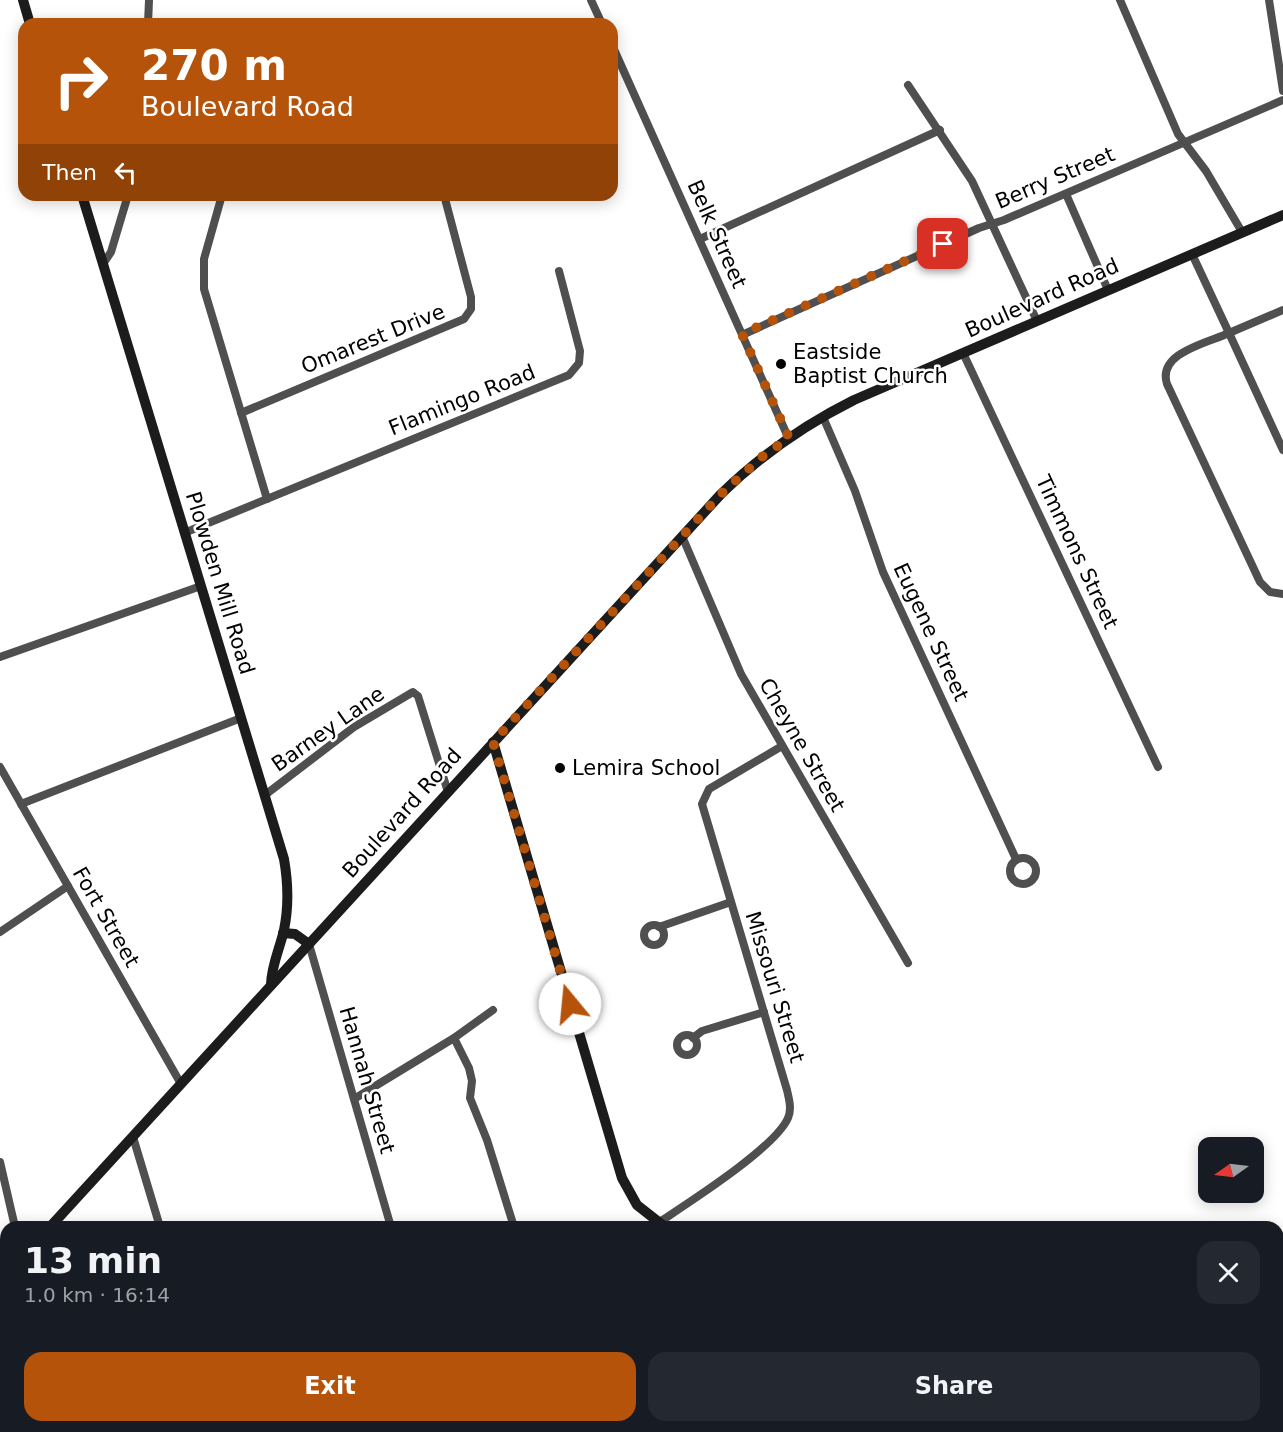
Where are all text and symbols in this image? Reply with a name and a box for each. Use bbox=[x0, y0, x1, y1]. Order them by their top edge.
text: 270 m bbox=[141, 41, 287, 90]
icon: right bbox=[42, 42, 120, 120]
text: Boulevard Road bbox=[141, 91, 354, 122]
street label: Berry Street bbox=[992, 142, 1118, 214]
icon: left bbox=[109, 156, 142, 189]
text: Then bbox=[42, 160, 97, 185]
street label: Belk Street bbox=[682, 176, 752, 292]
pin bbox=[917, 218, 968, 269]
icon: arrive bbox=[926, 227, 959, 260]
street label: Boulevard Road bbox=[961, 253, 1123, 343]
street label: Omarest Drive bbox=[298, 299, 448, 379]
place label: Eastside Baptist Church bbox=[793, 340, 948, 388]
marker: Eastside Baptist Church bbox=[774, 357, 788, 371]
street label: Flamingo Road bbox=[385, 360, 539, 440]
street label: Timmons Street bbox=[1031, 471, 1123, 633]
street label: Plowden Mill Road bbox=[181, 489, 259, 677]
street label: Eugene Street bbox=[889, 559, 973, 705]
street label: Cheyne Street bbox=[754, 674, 850, 816]
street label: Barney Lane bbox=[267, 681, 389, 777]
street label: Boulevard Road bbox=[338, 743, 466, 883]
place label: Lemira School bbox=[572, 756, 720, 780]
marker: Lemira School bbox=[553, 761, 567, 775]
street label: Fort Street bbox=[68, 863, 144, 971]
street label: Missouri Street bbox=[741, 908, 809, 1066]
position arrow bbox=[538, 972, 602, 1036]
street label: Hannah Street bbox=[335, 1004, 399, 1156]
north arrow bbox=[1198, 1137, 1264, 1203]
map controls bbox=[1198, 1137, 1264, 1203]
text: 13 min bbox=[24, 1240, 162, 1281]
button: close bbox=[1197, 1241, 1260, 1304]
text: 1.0 km · 16:14 bbox=[24, 1283, 170, 1307]
button: Exit bbox=[24, 1352, 636, 1421]
button: Share bbox=[648, 1352, 1260, 1421]

